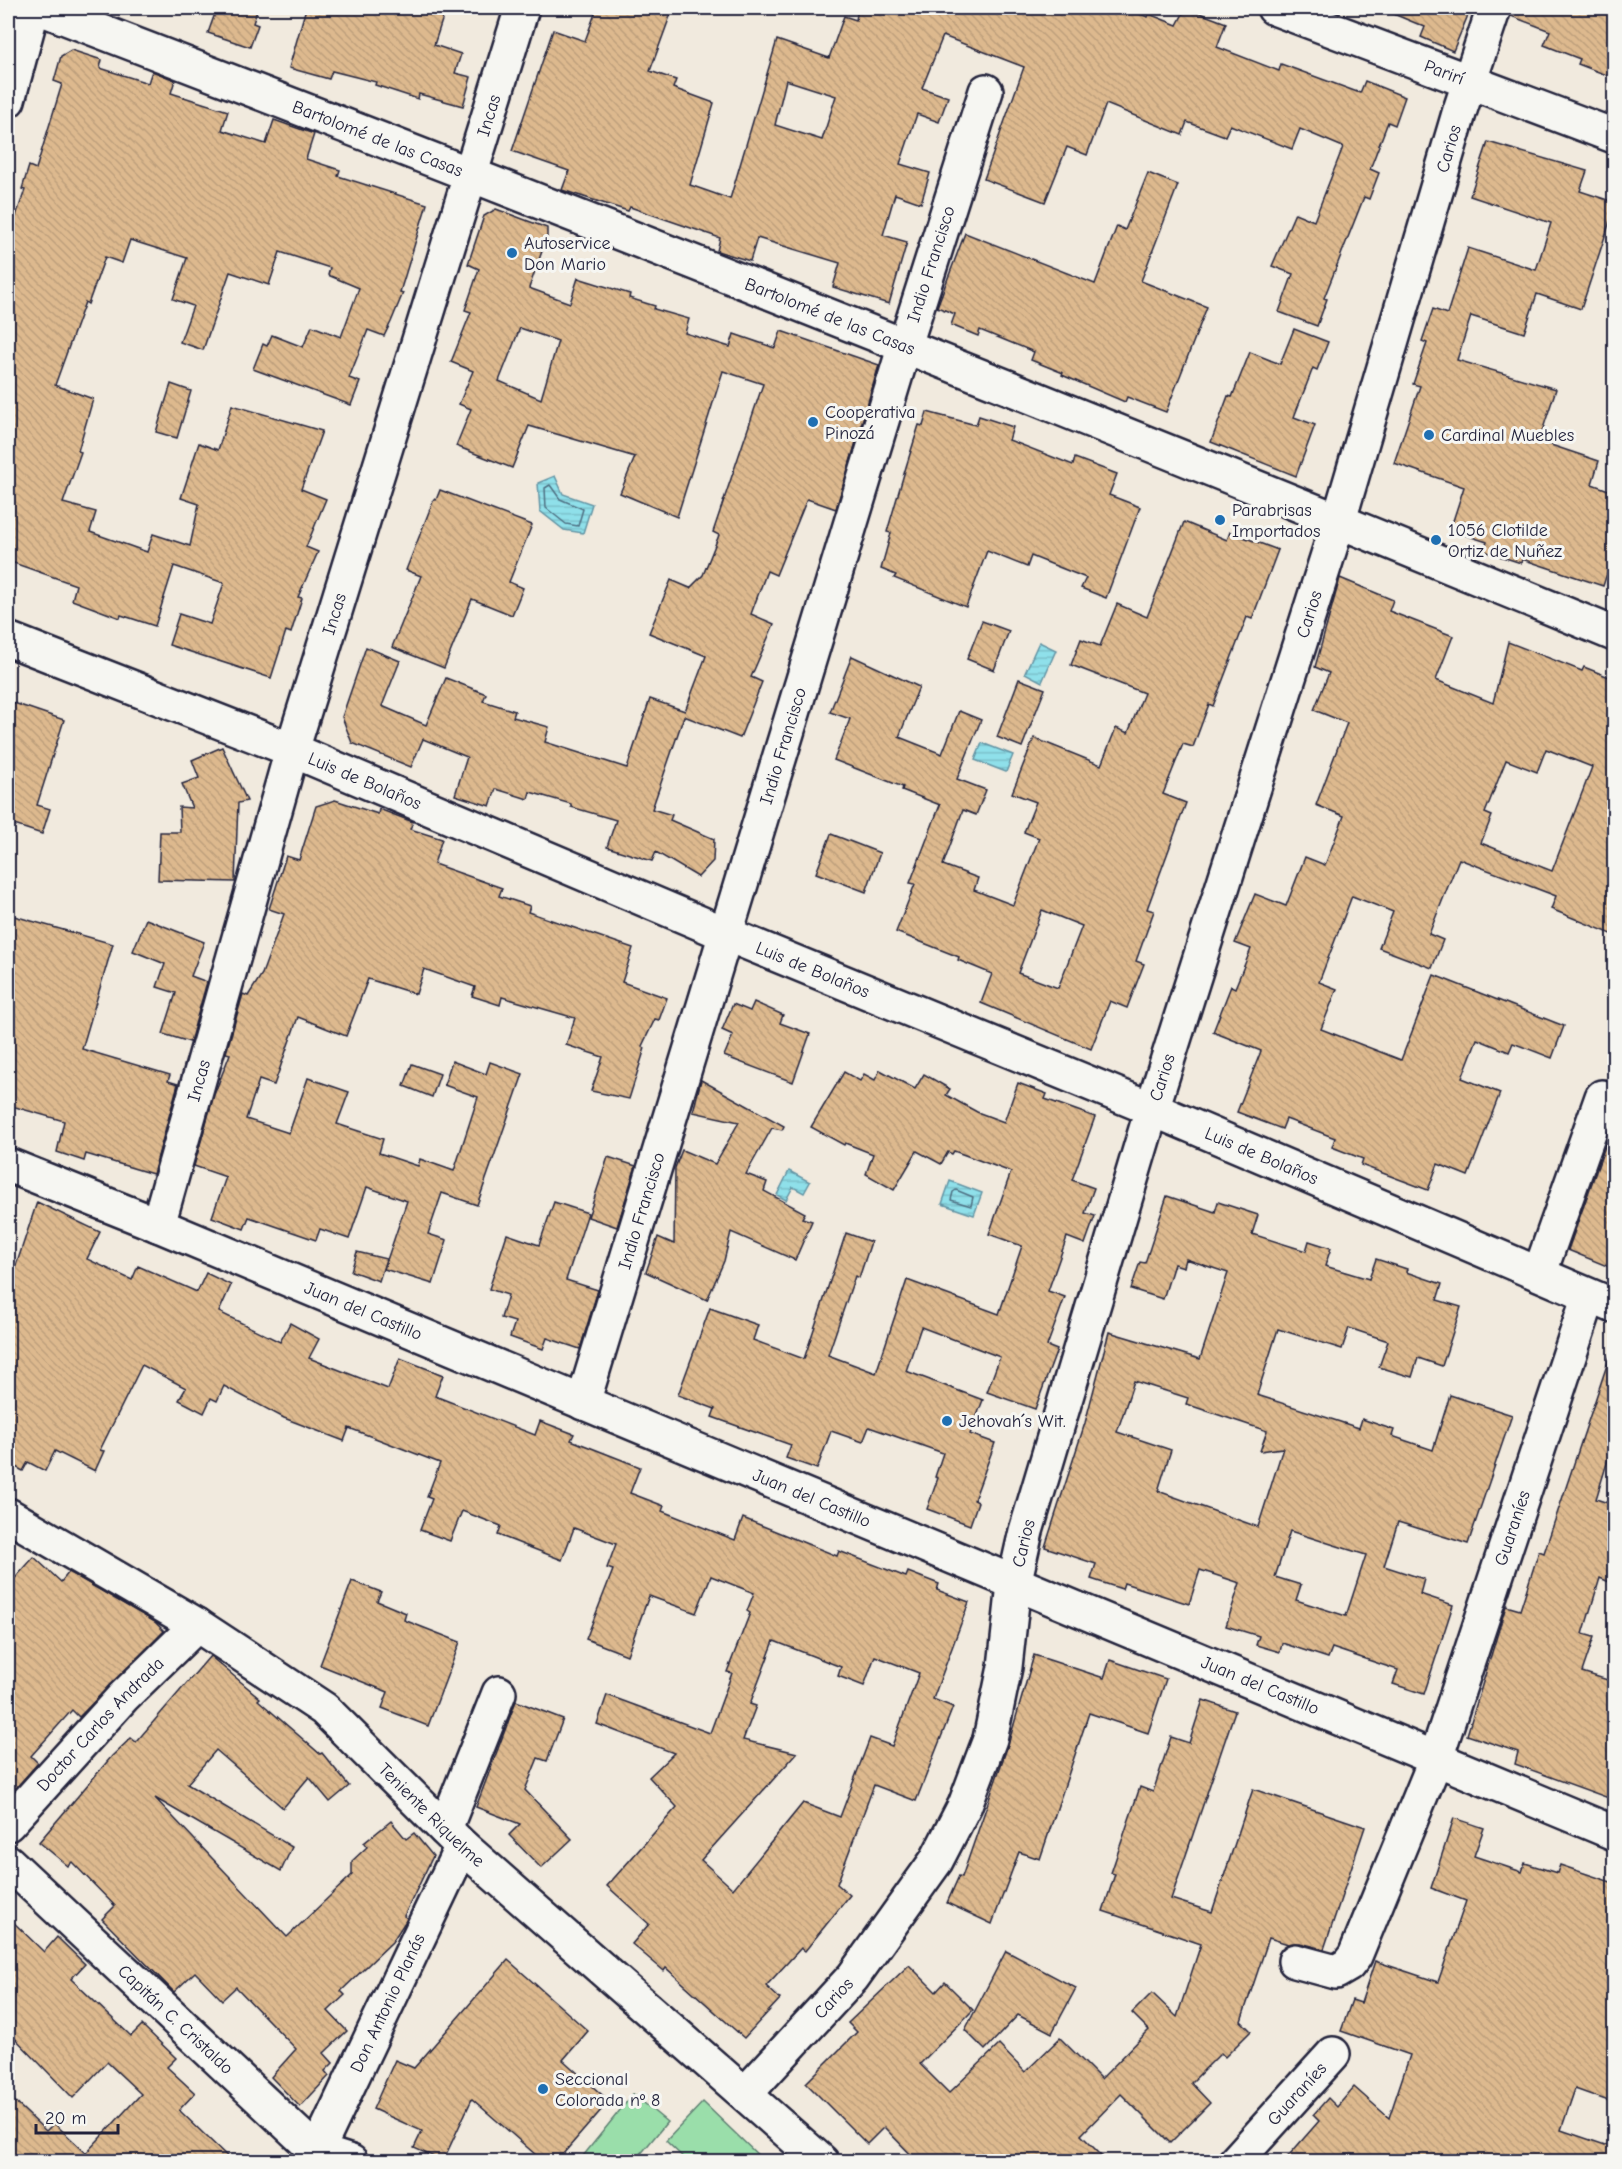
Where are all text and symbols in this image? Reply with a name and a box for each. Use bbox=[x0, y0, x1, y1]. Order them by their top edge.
street label: Parirí bbox=[1421, 55, 1468, 90]
street label: Incas bbox=[472, 92, 505, 139]
street label: Bartolomé de las Casas bbox=[289, 96, 466, 181]
street label: Carios bbox=[1432, 122, 1466, 175]
street label: Indio Francisco bbox=[902, 203, 959, 325]
place label: Autoservice Don Mario bbox=[524, 233, 611, 275]
marker: Autoservice Don Mario bbox=[505, 246, 519, 260]
street label: Bartolomé de las Casas bbox=[742, 273, 918, 359]
place label: Cooperativa Pinozá bbox=[825, 402, 915, 444]
marker: Cooperativa Pinozá bbox=[806, 415, 820, 429]
place label: Cardinal Muebles bbox=[1441, 425, 1574, 446]
marker: Cardinal Muebles bbox=[1422, 428, 1436, 442]
place label: Parabrisas Importados bbox=[1232, 500, 1321, 542]
marker: Parabrisas Importados bbox=[1213, 513, 1227, 527]
place label: 1056 Clotilde Ortiz de Nuñez bbox=[1448, 520, 1562, 562]
marker: 1056 Clotilde Ortiz de Nuñez bbox=[1429, 533, 1443, 547]
street label: Carios bbox=[1292, 588, 1326, 641]
street label: Incas bbox=[318, 591, 351, 637]
street label: Indio Francisco bbox=[755, 685, 811, 807]
street label: Luis de Bolaños bbox=[305, 748, 425, 814]
street label: Luis de Bolaños bbox=[753, 937, 873, 1002]
street label: Carios bbox=[1145, 1051, 1179, 1104]
street label: Incas bbox=[183, 1057, 215, 1104]
street label: Luis de Bolaños bbox=[1202, 1122, 1321, 1189]
street label: Indio Francisco bbox=[614, 1150, 669, 1272]
street label: Juan del Castillo bbox=[301, 1277, 425, 1345]
place label: Jehovah´s Wit. bbox=[959, 1411, 1066, 1432]
marker: Jehovah´s Wit. bbox=[940, 1414, 954, 1428]
street label: Juan del Castillo bbox=[750, 1464, 874, 1532]
street label: Guaraníes bbox=[1490, 1488, 1534, 1568]
street label: Carios bbox=[1008, 1517, 1039, 1569]
street label: Juan del Castillo bbox=[1198, 1651, 1322, 1719]
street label: Doctor Carlos Andrada bbox=[32, 1653, 168, 1796]
street label: Teniente Riquelme bbox=[374, 1759, 489, 1871]
street label: Don Antonio Planás bbox=[346, 1930, 429, 2076]
street label: Capitán C. Cristaldo bbox=[114, 1960, 238, 2079]
street label: Carios bbox=[809, 1973, 858, 2023]
street label: Guaraníes bbox=[1263, 2058, 1331, 2130]
place label: Seccional Colorada nº 8 bbox=[555, 2069, 660, 2111]
marker: Seccional Colorada nº 8 bbox=[536, 2082, 550, 2096]
scale bar bbox=[36, 2097, 118, 2135]
text: 20 m bbox=[45, 2108, 86, 2129]

